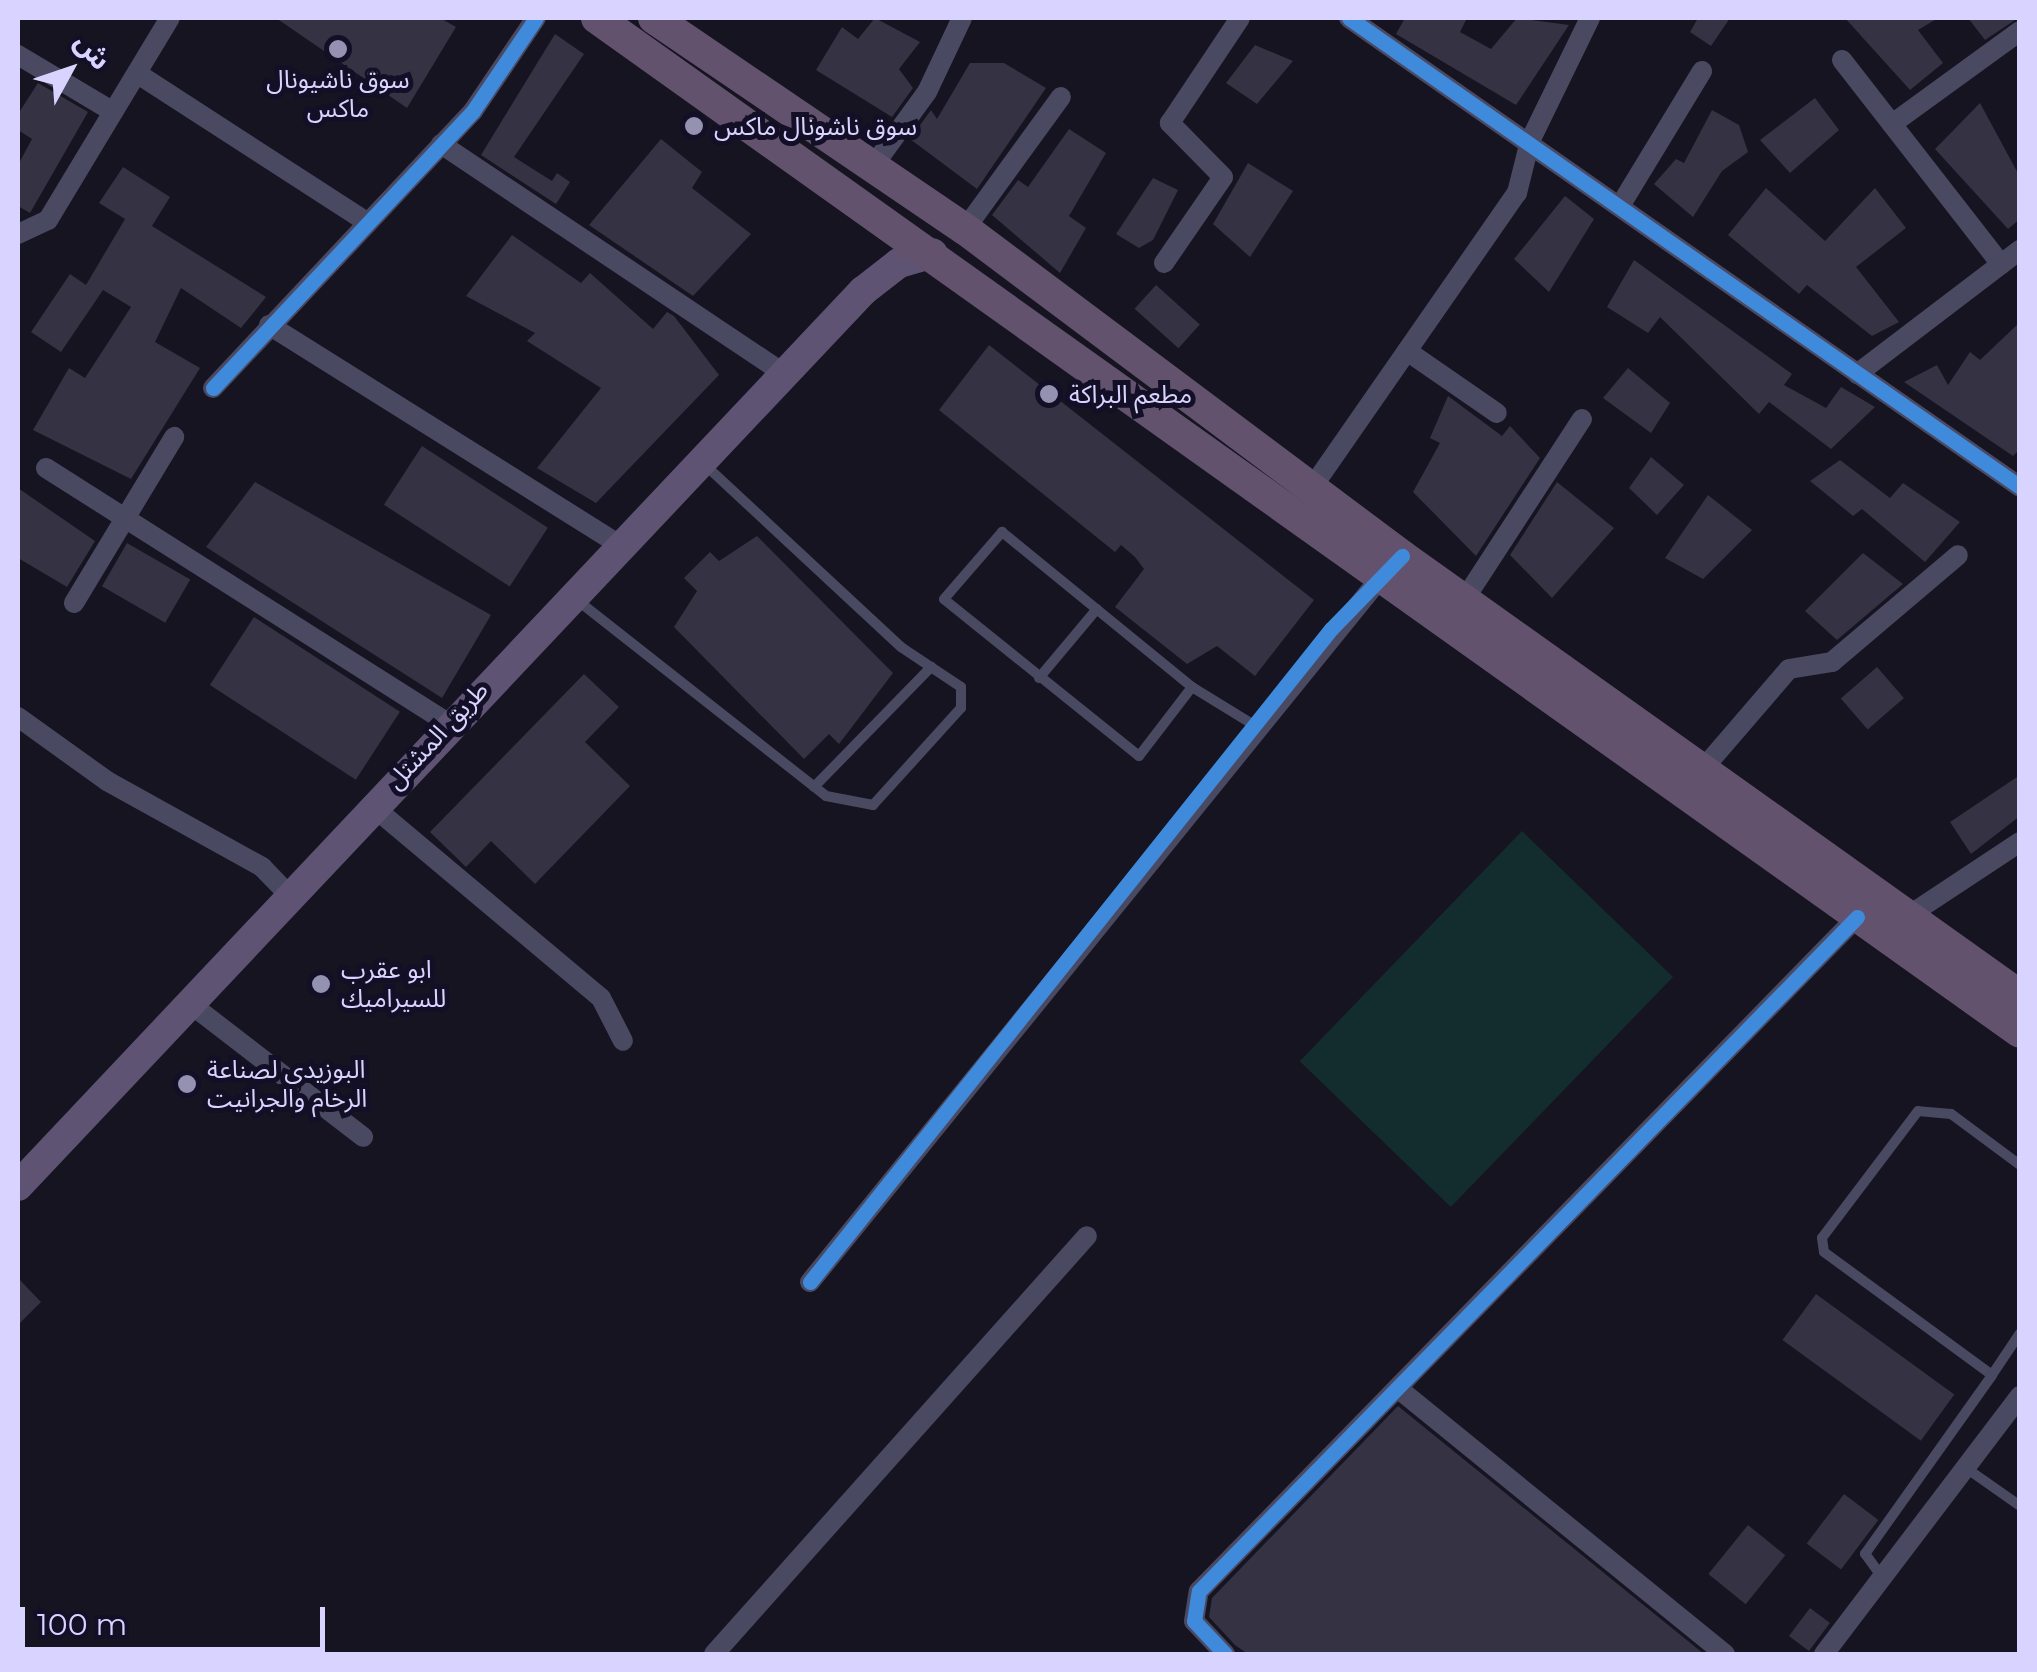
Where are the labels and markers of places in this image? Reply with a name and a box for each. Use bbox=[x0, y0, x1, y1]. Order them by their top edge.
marker: سوق ناشيونال ماكس bbox=[327, 38, 349, 60]
place label: سوق ناشيونال ماكس bbox=[266, 65, 410, 124]
place label: سوق ناشونال ماكس bbox=[714, 111, 917, 141]
marker: سوق ناشونال ماكس bbox=[683, 115, 705, 137]
place label: مطعم البراكة bbox=[1069, 379, 1192, 409]
marker: مطعم البراكة bbox=[1038, 383, 1060, 405]
place label: ابو عقرب للسيراميك bbox=[341, 955, 446, 1014]
marker: ابو عقرب للسيراميك bbox=[310, 973, 332, 995]
place label: البوزيدي لصناعة الرخام والجرانيت bbox=[207, 1055, 367, 1114]
marker: البوزيدي لصناعة الرخام والجرانيت bbox=[176, 1073, 198, 1095]

